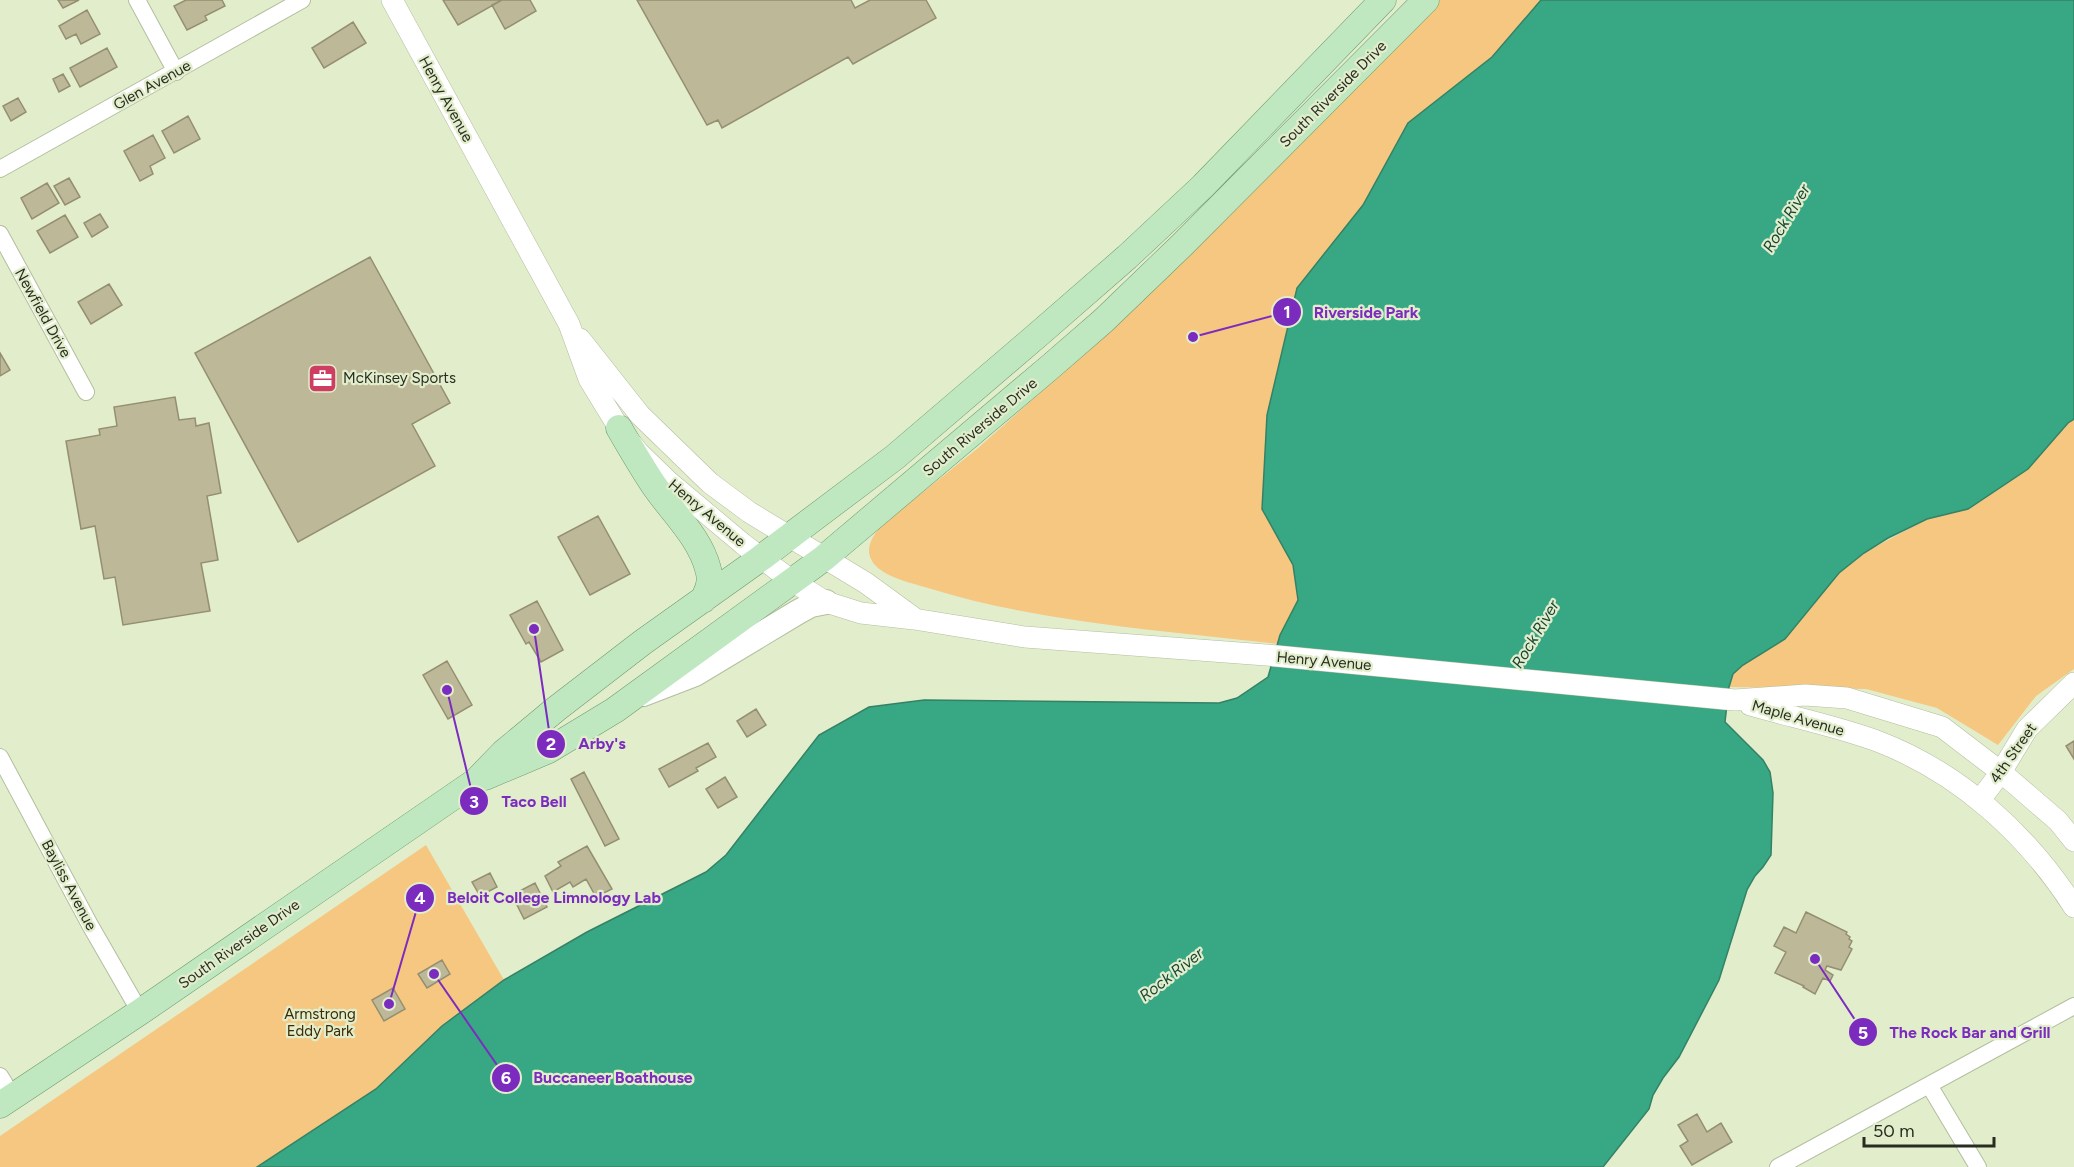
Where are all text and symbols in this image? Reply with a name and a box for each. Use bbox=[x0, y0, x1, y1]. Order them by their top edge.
street label: South Riverside Drive bbox=[1276, 37, 1390, 151]
street label: Henry Avenue bbox=[415, 53, 477, 145]
street label: Glen Avenue bbox=[110, 56, 194, 114]
water label: Rock River bbox=[1759, 180, 1814, 256]
street label: Newfield Drive bbox=[11, 265, 75, 361]
callout: Riverside Park bbox=[1272, 295, 1431, 329]
text: 1 bbox=[1283, 301, 1291, 323]
text: Riverside Park bbox=[1314, 303, 1419, 322]
office icon: McKinsey Sports bbox=[306, 362, 338, 394]
place label: McKinsey Sports bbox=[343, 369, 456, 387]
street label: South Riverside Drive bbox=[919, 374, 1041, 480]
street label: Henry Avenue bbox=[665, 476, 749, 550]
water label: Rock River bbox=[1508, 596, 1563, 672]
street label: Henry Avenue bbox=[1276, 648, 1372, 674]
street label: Maple Avenue bbox=[1750, 696, 1846, 740]
street label: 4th Street bbox=[1986, 719, 2040, 786]
callout: Arby's bbox=[536, 727, 637, 761]
text: 2 bbox=[546, 733, 556, 755]
text: Arby's bbox=[578, 734, 626, 753]
callout: Taco Bell bbox=[459, 784, 578, 818]
text: 3 bbox=[469, 791, 479, 813]
text: Taco Bell bbox=[501, 792, 567, 811]
street label: Bayliss Avenue bbox=[38, 837, 100, 933]
callout: Beloit College Limnology Lab bbox=[405, 881, 673, 915]
text: 4 bbox=[414, 887, 426, 909]
text: Beloit College Limnology Lab bbox=[447, 888, 661, 907]
street label: South Riverside Drive bbox=[175, 895, 303, 993]
water label: Rock River bbox=[1136, 943, 1207, 1005]
park label: Armstrong Eddy Park bbox=[284, 1005, 356, 1040]
callout: The Rock Bar and Grill bbox=[1848, 1015, 2063, 1049]
text: 5 bbox=[1858, 1022, 1868, 1044]
text: The Rock Bar and Grill bbox=[1889, 1023, 2051, 1042]
callout: Buccaneer Boathouse bbox=[491, 1061, 705, 1095]
text: 6 bbox=[501, 1067, 511, 1089]
text: Buccaneer Boathouse bbox=[533, 1068, 693, 1087]
scale bar bbox=[1864, 1110, 1994, 1148]
text: 50 m bbox=[1873, 1120, 1915, 1142]

